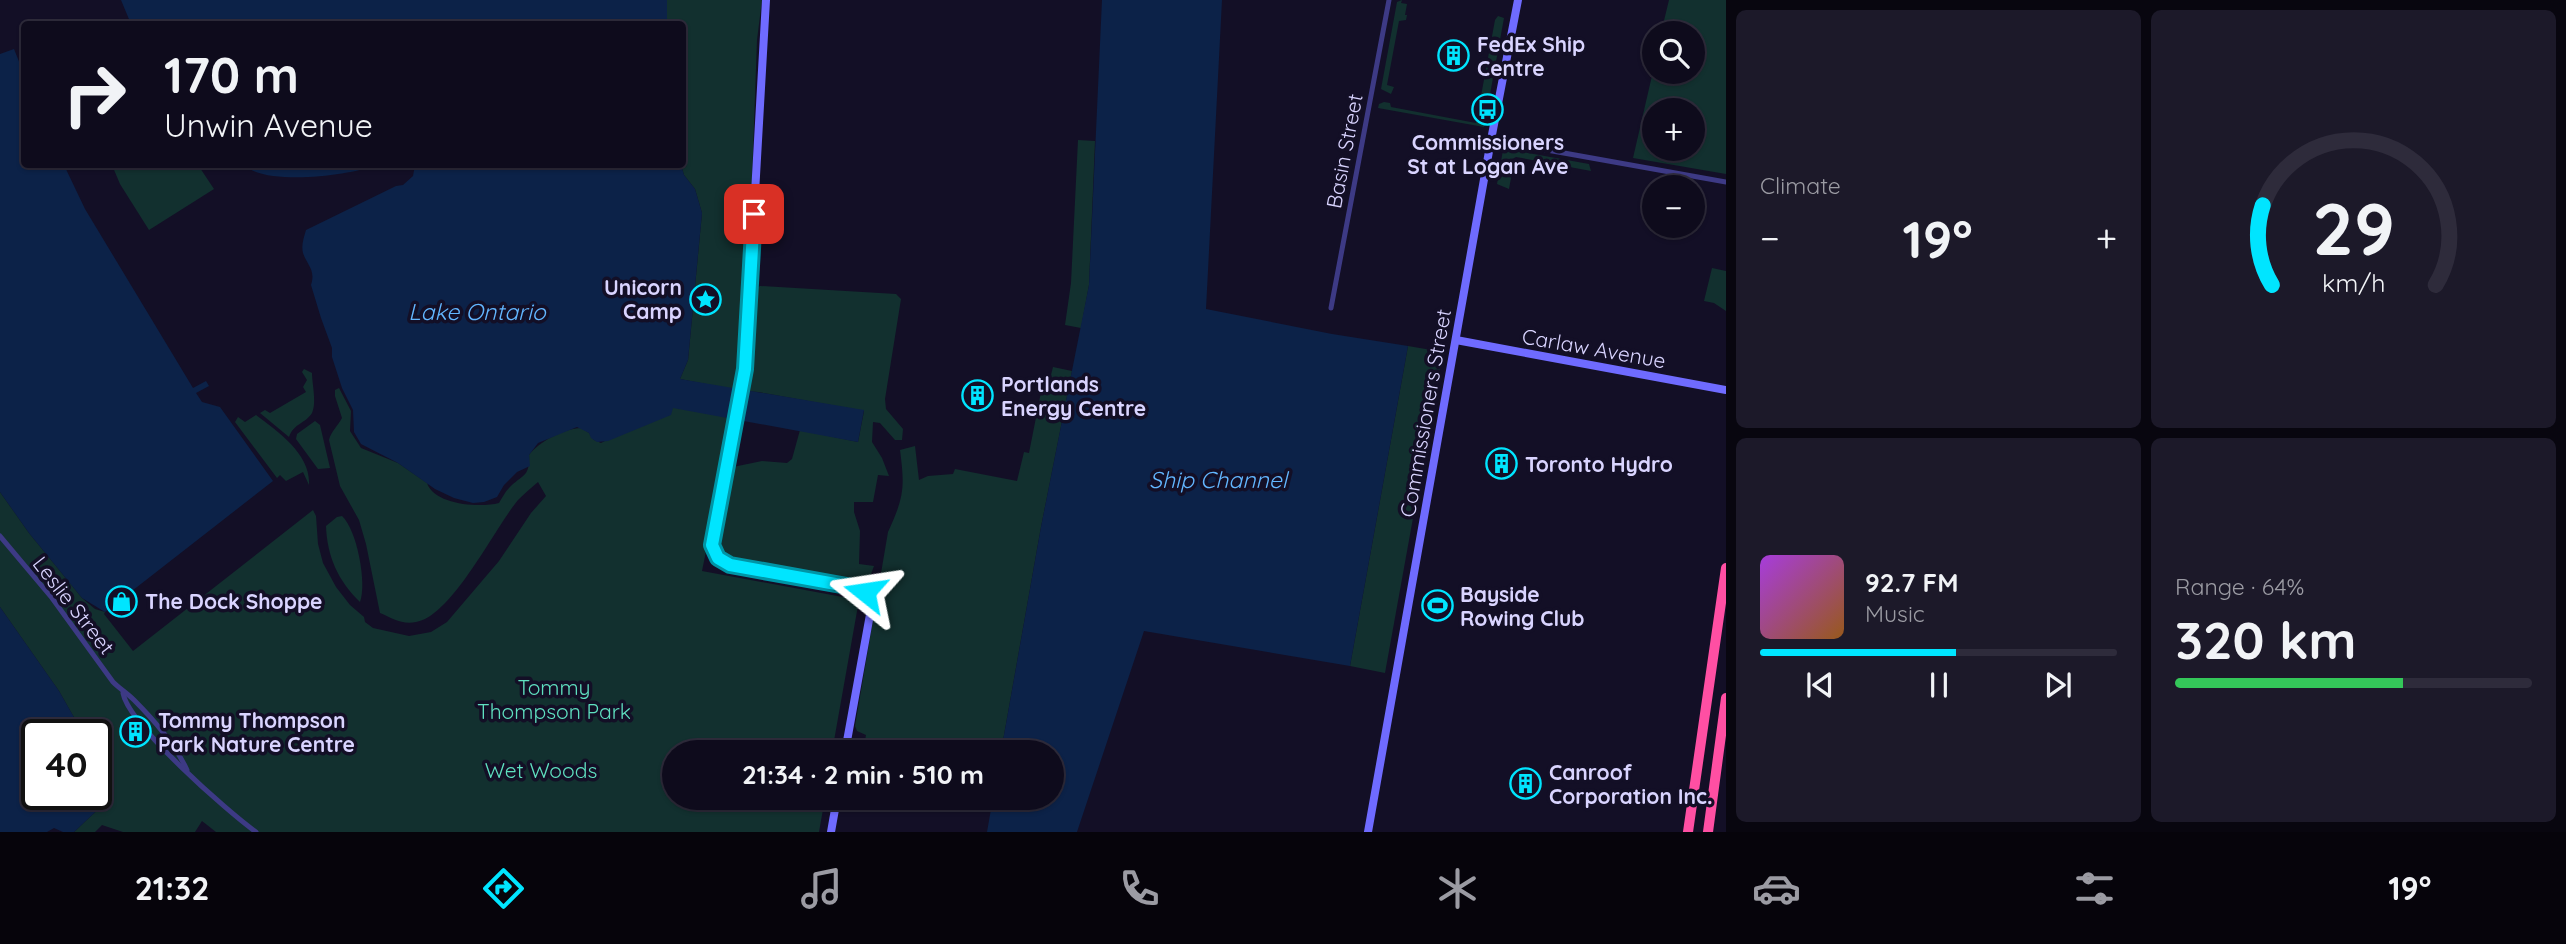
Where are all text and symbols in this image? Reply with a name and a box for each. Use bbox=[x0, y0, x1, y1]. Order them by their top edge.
map controls bbox=[1642, 21, 1705, 238]
button: search bbox=[1642, 21, 1705, 84]
place label: FedEx Ship Centre bbox=[1477, 31, 1585, 81]
building icon: FedEx Ship Centre bbox=[1437, 39, 1471, 73]
text: 170 m bbox=[164, 44, 299, 105]
icon: right bbox=[49, 49, 140, 140]
street label: Basin Street bbox=[1320, 92, 1368, 210]
bus stop icon: Commissioners St at Logan Ave bbox=[1471, 93, 1505, 127]
button: + bbox=[1642, 98, 1705, 161]
text: Unwin Avenue bbox=[164, 105, 373, 145]
place label: Commissioners St at Logan Ave bbox=[1407, 129, 1569, 179]
text: Climate bbox=[1760, 171, 1841, 200]
button: − bbox=[1642, 175, 1705, 238]
text: 29 bbox=[2312, 182, 2395, 273]
pin bbox=[724, 184, 784, 244]
icon: arrive bbox=[735, 195, 773, 233]
text: 19° bbox=[1903, 206, 1973, 271]
text: − bbox=[1760, 214, 1780, 262]
text: + bbox=[2096, 214, 2117, 262]
text: km/h bbox=[2322, 267, 2385, 298]
place label: Unicorn Camp bbox=[604, 274, 682, 324]
place icon: Unicorn Camp bbox=[688, 282, 722, 316]
water label: Lake Ontario bbox=[408, 297, 547, 326]
street label: Commissioners Street bbox=[1394, 307, 1456, 519]
street label: Carlaw Avenue bbox=[1520, 323, 1668, 373]
place label: Portlands Energy Centre bbox=[1001, 371, 1146, 421]
building icon: Portlands Energy Centre bbox=[961, 379, 995, 413]
building icon: Toronto Hydro bbox=[1485, 447, 1519, 481]
place label: Toronto Hydro bbox=[1525, 451, 1673, 477]
water label: Ship Channel bbox=[1149, 465, 1290, 494]
street label: Leslie Street bbox=[28, 551, 120, 659]
position arrow bbox=[828, 555, 902, 629]
text: 92.7 FM bbox=[1865, 566, 1959, 599]
text: Range · 64% bbox=[2175, 572, 2304, 601]
place label: Bayside Rowing Club bbox=[1460, 581, 1585, 631]
shop icon: The Dock Shoppe bbox=[105, 584, 139, 618]
place label: The Dock Shoppe bbox=[145, 588, 322, 614]
sports icon: Bayside Rowing Club bbox=[1420, 589, 1454, 623]
text: Music bbox=[1865, 599, 1925, 628]
text: 320 km bbox=[2175, 607, 2357, 672]
icon: previous bbox=[1801, 666, 1839, 704]
icon: pause bbox=[1920, 666, 1958, 704]
icon: next bbox=[2039, 666, 2077, 704]
park label: Tommy Thompson Park bbox=[477, 674, 631, 724]
place label: Tommy Thompson Park Nature Centre bbox=[158, 707, 355, 757]
building icon: Tommy Thompson Park Nature Centre bbox=[118, 715, 152, 749]
speed limit sign: 40 bbox=[21, 719, 112, 810]
park label: Wet Woods bbox=[485, 757, 597, 783]
text: 21:34 · 2 min · 510 m bbox=[742, 758, 984, 791]
place label: Canroof Corporation Inc. bbox=[1549, 759, 1712, 809]
building icon: Canroof Corporation Inc. bbox=[1509, 767, 1543, 801]
icon: directions bbox=[479, 864, 528, 913]
icon: music bbox=[797, 864, 846, 913]
icon: phone bbox=[1115, 864, 1164, 913]
icon: climate bbox=[1433, 864, 1482, 913]
icon: car bbox=[1752, 864, 1801, 913]
icon: filters bbox=[2070, 864, 2119, 913]
text: 21:32 bbox=[135, 868, 209, 908]
text: 19° bbox=[2388, 868, 2431, 908]

